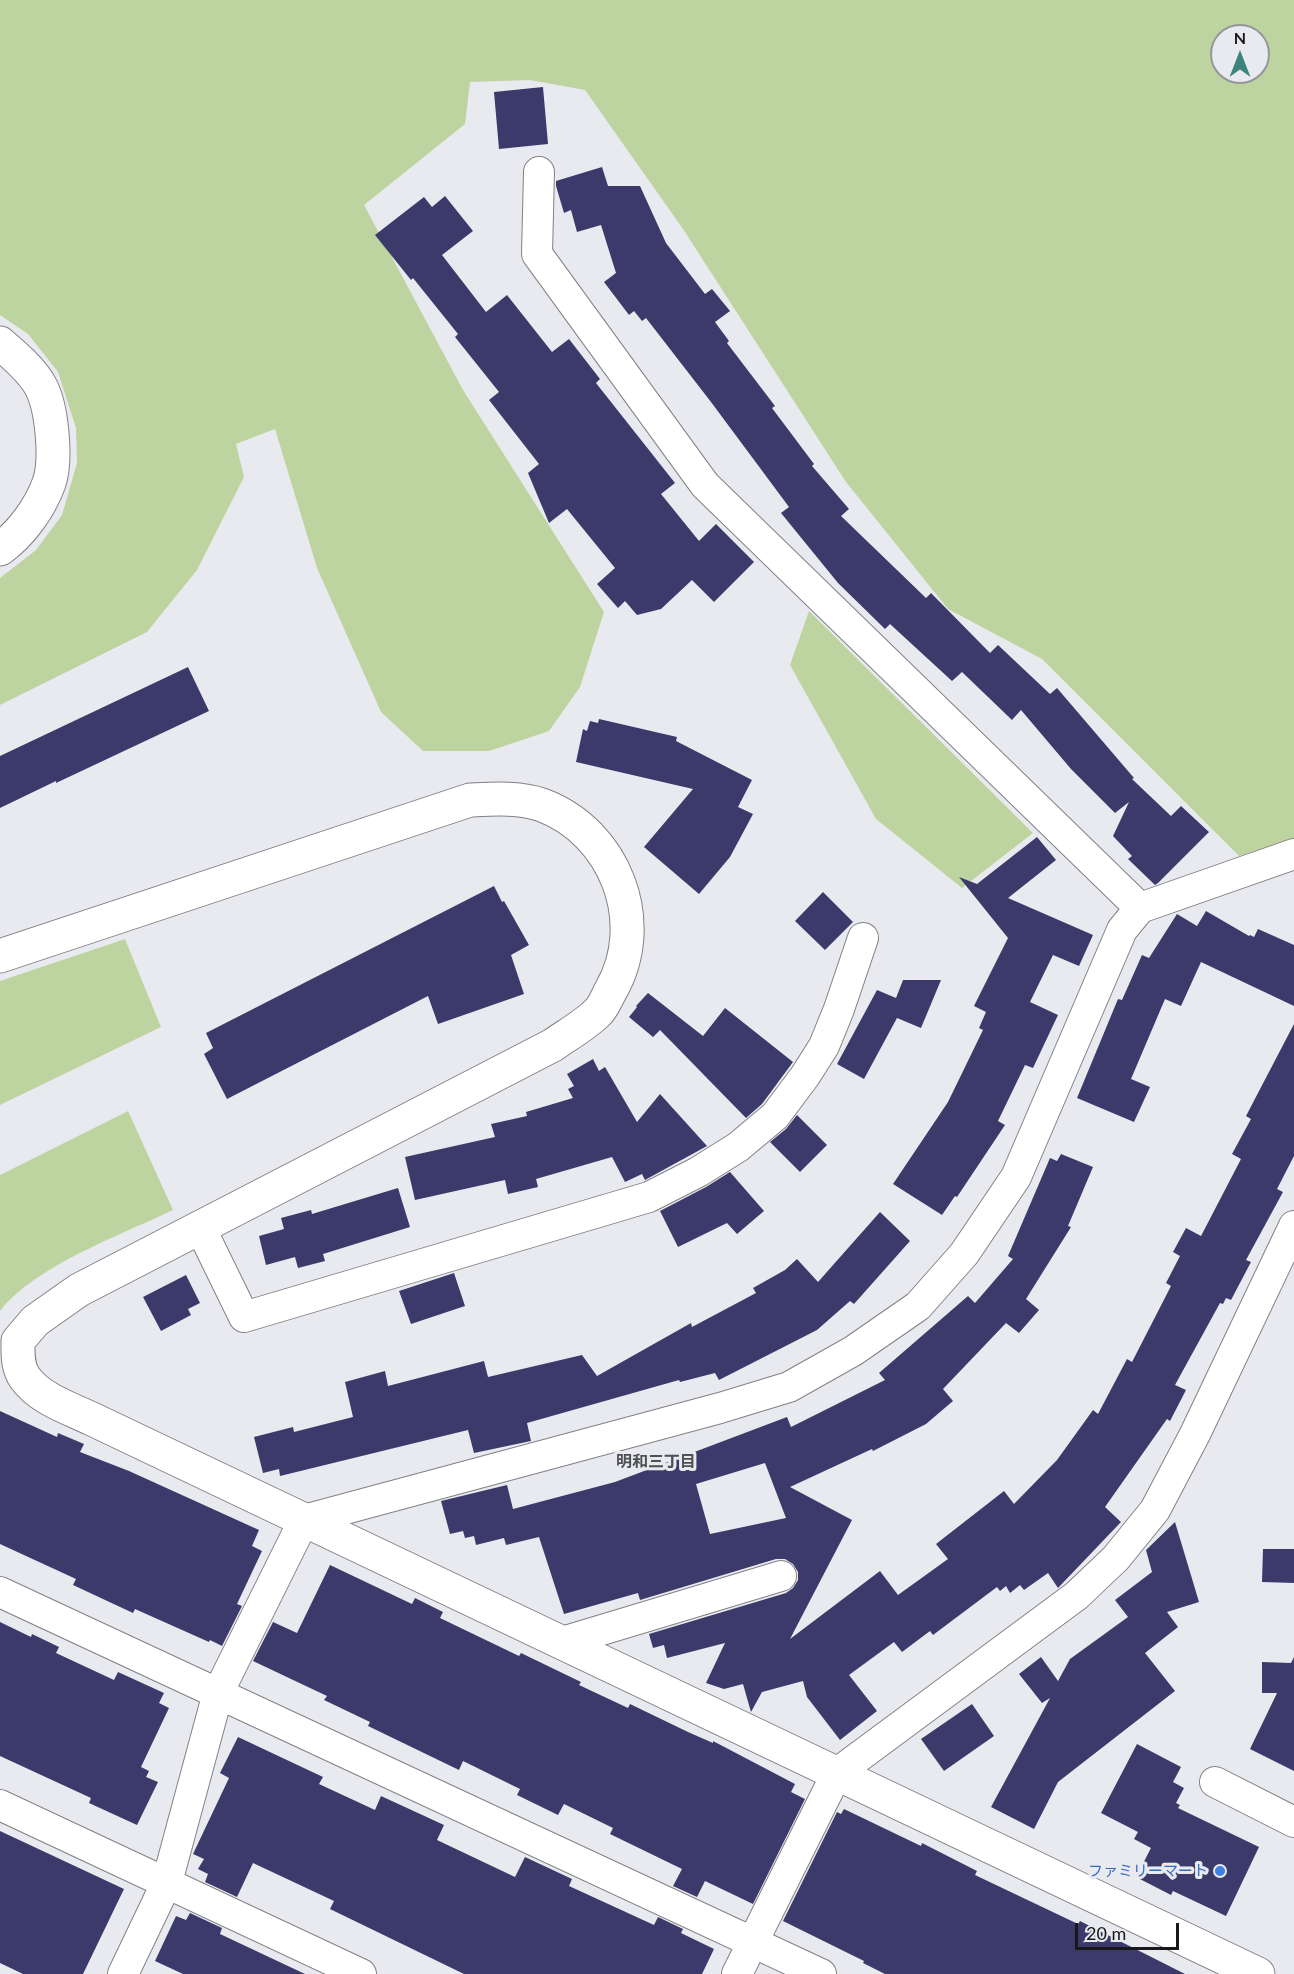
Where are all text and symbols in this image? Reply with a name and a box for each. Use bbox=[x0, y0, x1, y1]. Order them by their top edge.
north arrow bbox=[1210, 24, 1270, 84]
text: N bbox=[1234, 28, 1246, 47]
district label: 明和三丁目 bbox=[616, 1452, 696, 1472]
place label: ファミリーマート bbox=[1088, 1862, 1208, 1880]
marker: ファミリーマート bbox=[1213, 1864, 1227, 1878]
scale bar bbox=[1078, 1911, 1182, 1949]
text: 20 m bbox=[1086, 1922, 1126, 1944]

